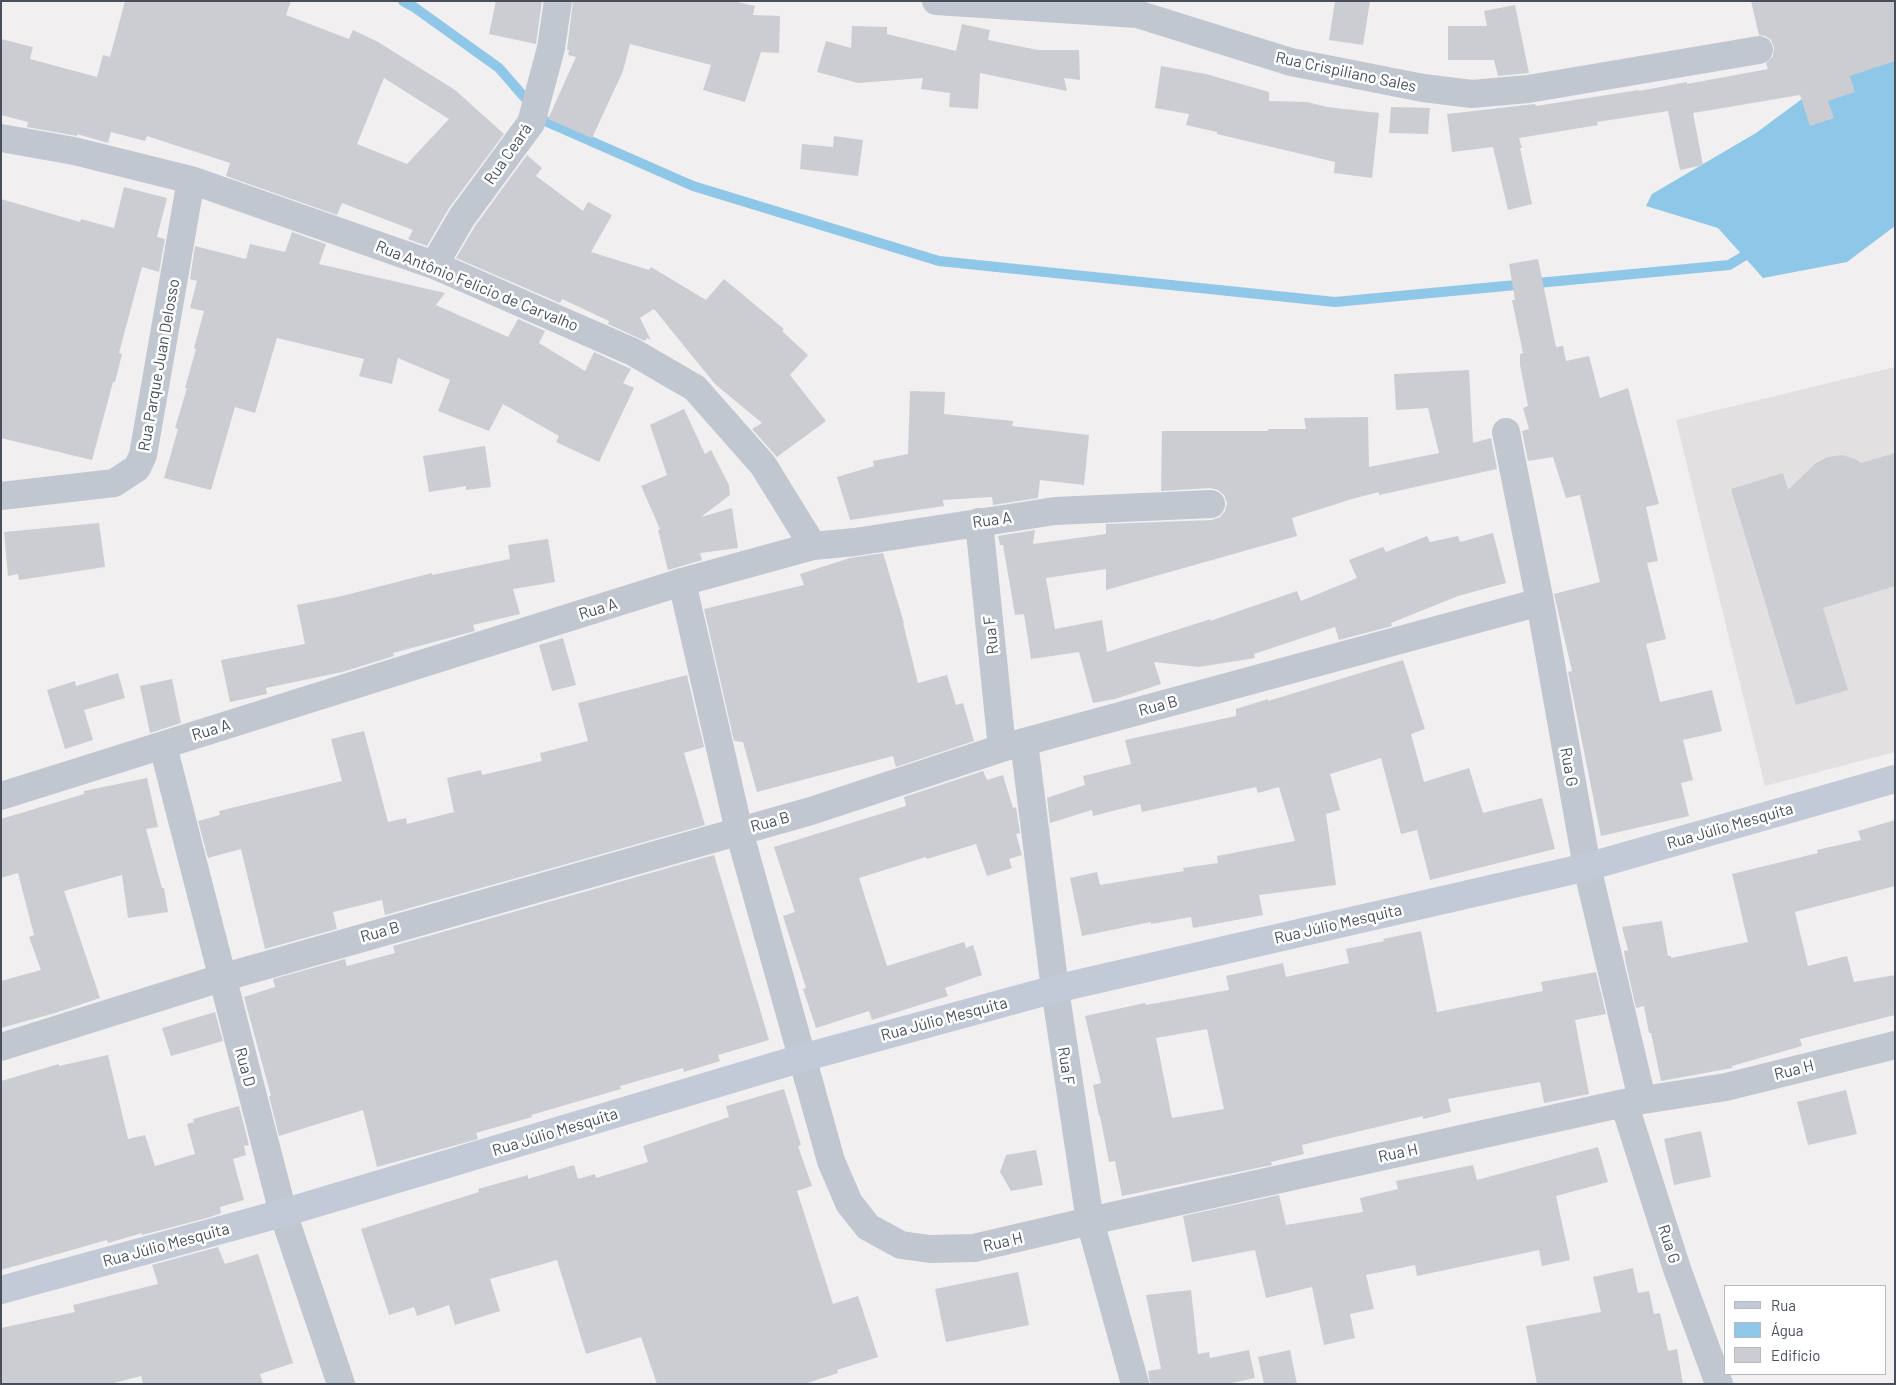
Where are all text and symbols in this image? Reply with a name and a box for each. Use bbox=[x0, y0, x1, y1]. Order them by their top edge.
street label: Rua Crispiliano Sales bbox=[1274, 48, 1418, 96]
street label: Rua Ceará bbox=[480, 120, 536, 188]
street label: Rua Antônio Felicio de Carvalho bbox=[373, 236, 581, 336]
street label: Rua Parque Juan Delosso bbox=[134, 277, 184, 453]
street label: Rua A bbox=[971, 508, 1013, 532]
street label: Rua A bbox=[576, 594, 620, 624]
street label: Rua F bbox=[979, 615, 1003, 655]
street label: Rua B bbox=[1136, 692, 1180, 720]
street label: Rua A bbox=[189, 715, 233, 745]
street label: Rua G bbox=[1556, 746, 1582, 788]
street label: Rua Júlio Mesquita bbox=[1665, 799, 1795, 853]
street label: Rua B bbox=[748, 808, 792, 836]
street label: Rua Júlio Mesquita bbox=[1272, 900, 1404, 948]
street label: Rua B bbox=[358, 917, 402, 947]
street label: Rua Júlio Mesquita bbox=[879, 993, 1009, 1045]
street label: Rua D bbox=[231, 1045, 259, 1089]
street label: Rua F bbox=[1053, 1045, 1079, 1087]
street label: Rua H bbox=[1772, 1056, 1816, 1084]
street label: Rua Júlio Mesquita bbox=[490, 1104, 620, 1160]
street label: Rua H bbox=[1376, 1139, 1420, 1167]
street label: Rua Júlio Mesquita bbox=[101, 1219, 231, 1271]
street label: Rua G bbox=[1654, 1222, 1684, 1266]
street label: Rua H bbox=[981, 1228, 1025, 1256]
legend bbox=[1724, 1285, 1886, 1375]
text: Rua bbox=[1771, 1296, 1796, 1314]
text: Água bbox=[1771, 1321, 1804, 1339]
text: Edifício bbox=[1771, 1346, 1820, 1364]

